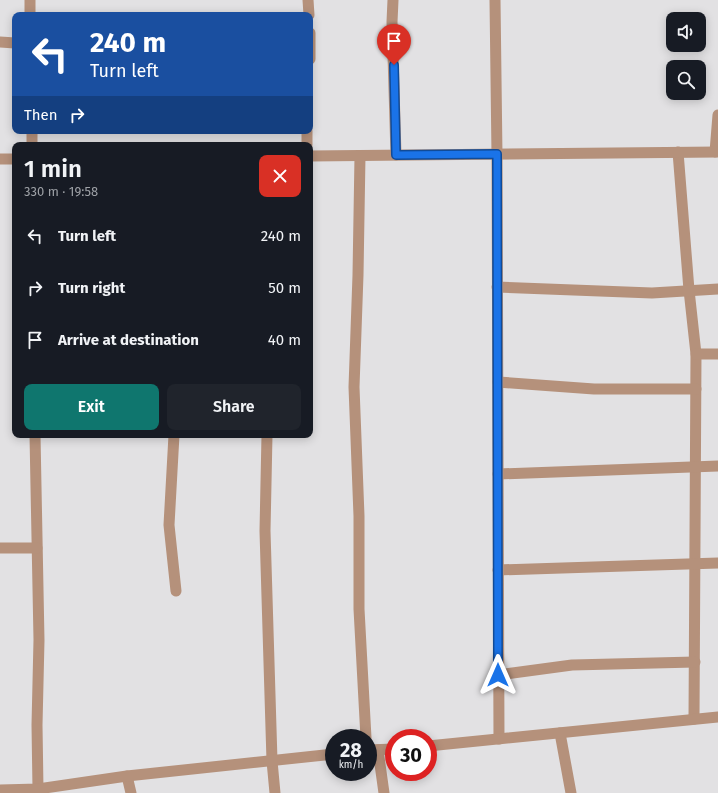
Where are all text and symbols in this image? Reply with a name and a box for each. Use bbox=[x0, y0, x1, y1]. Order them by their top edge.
map controls bbox=[666, 12, 706, 100]
button: sound bbox=[666, 12, 706, 52]
pin bbox=[377, 24, 411, 65]
text: 240 m bbox=[90, 26, 166, 59]
icon: left bbox=[24, 28, 76, 80]
icon: arrive bbox=[383, 30, 405, 52]
text: Turn left bbox=[90, 60, 159, 82]
button: search bbox=[666, 60, 706, 100]
icon: right bbox=[66, 104, 88, 126]
text: Then bbox=[24, 106, 58, 124]
text: 1 min bbox=[24, 155, 82, 183]
button: close bbox=[259, 155, 301, 197]
text: 330 m · 19:58 bbox=[24, 184, 98, 199]
icon: left bbox=[24, 225, 46, 247]
text: Turn left bbox=[58, 227, 116, 245]
text: 240 m bbox=[261, 227, 301, 245]
icon: right bbox=[24, 277, 46, 299]
text: Turn right bbox=[58, 279, 125, 297]
text: 50 m bbox=[268, 279, 301, 297]
icon: arrive bbox=[24, 329, 46, 351]
text: Arrive at destination bbox=[58, 331, 199, 349]
text: 40 m bbox=[268, 331, 301, 349]
button: Exit bbox=[24, 384, 159, 430]
button: Share bbox=[167, 384, 301, 430]
position arrow bbox=[477, 654, 519, 696]
speed limit sign: 30 bbox=[385, 729, 437, 781]
text: 28 bbox=[340, 738, 362, 762]
text: km/h bbox=[339, 759, 363, 771]

